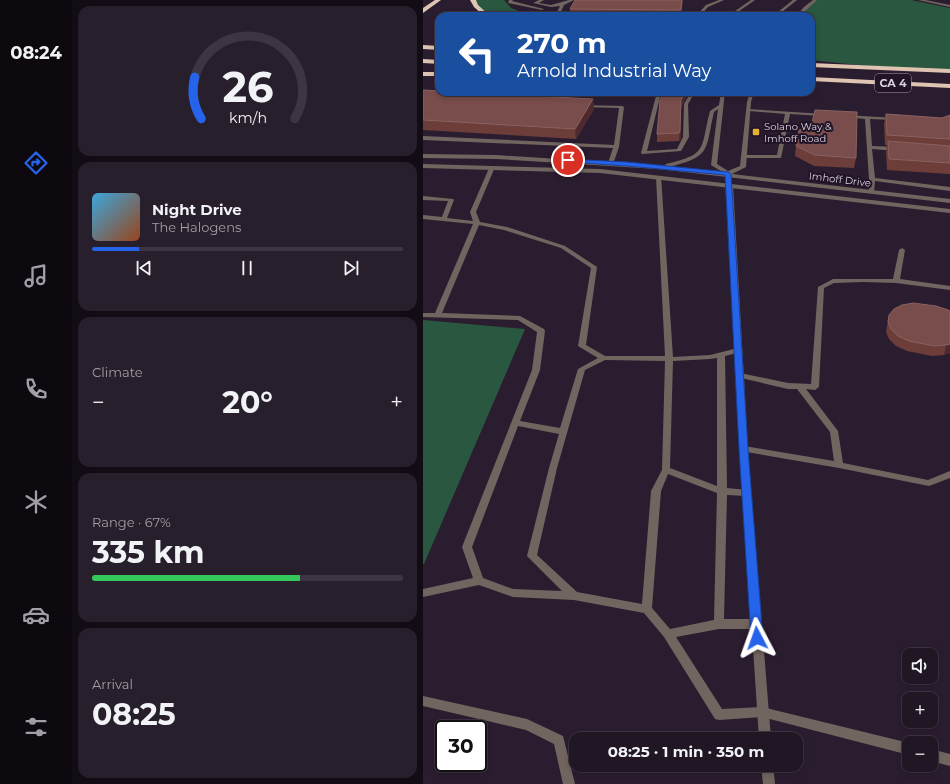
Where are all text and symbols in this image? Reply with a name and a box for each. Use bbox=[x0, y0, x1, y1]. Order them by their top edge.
text: 270 m bbox=[517, 26, 607, 60]
icon: left bbox=[451, 28, 503, 80]
text: 08:24 bbox=[10, 42, 62, 64]
text: Arnold Industrial Way bbox=[517, 60, 711, 82]
text: 26 bbox=[222, 62, 273, 112]
road number: CA 4 bbox=[875, 74, 911, 92]
text: km/h bbox=[228, 108, 267, 126]
place label: Solano Way & Imhoff Road bbox=[764, 120, 832, 145]
marker: Solano Way & Imhoff Road bbox=[751, 127, 761, 137]
pin bbox=[551, 143, 585, 177]
icon: directions bbox=[22, 149, 50, 177]
icon: arrive bbox=[557, 149, 579, 171]
street label: Imhoff Drive bbox=[808, 169, 872, 190]
text: Night Drive bbox=[152, 200, 242, 219]
text: The Halogens bbox=[152, 219, 241, 235]
icon: previous bbox=[133, 257, 155, 279]
icon: pause bbox=[236, 257, 258, 279]
icon: next bbox=[340, 257, 362, 279]
icon: music bbox=[22, 262, 50, 290]
text: Climate bbox=[92, 364, 143, 380]
icon: phone bbox=[22, 375, 50, 403]
text: 20° bbox=[222, 384, 273, 421]
text: − bbox=[92, 389, 105, 416]
text: + bbox=[390, 389, 403, 416]
icon: climate bbox=[22, 488, 50, 516]
text: Range · 67% bbox=[92, 514, 171, 530]
text: 335 km bbox=[92, 534, 204, 571]
icon: car bbox=[22, 601, 50, 629]
position arrow bbox=[736, 617, 778, 659]
map controls bbox=[902, 648, 938, 772]
button: sound bbox=[902, 648, 938, 684]
text: Arrival bbox=[92, 676, 133, 692]
button: + bbox=[902, 692, 938, 728]
text: 08:25 bbox=[92, 696, 176, 733]
icon: filters bbox=[22, 713, 50, 741]
speed limit sign: 30 bbox=[435, 720, 487, 772]
button: − bbox=[902, 736, 938, 772]
text: 08:25 · 1 min · 350 m bbox=[608, 742, 764, 761]

